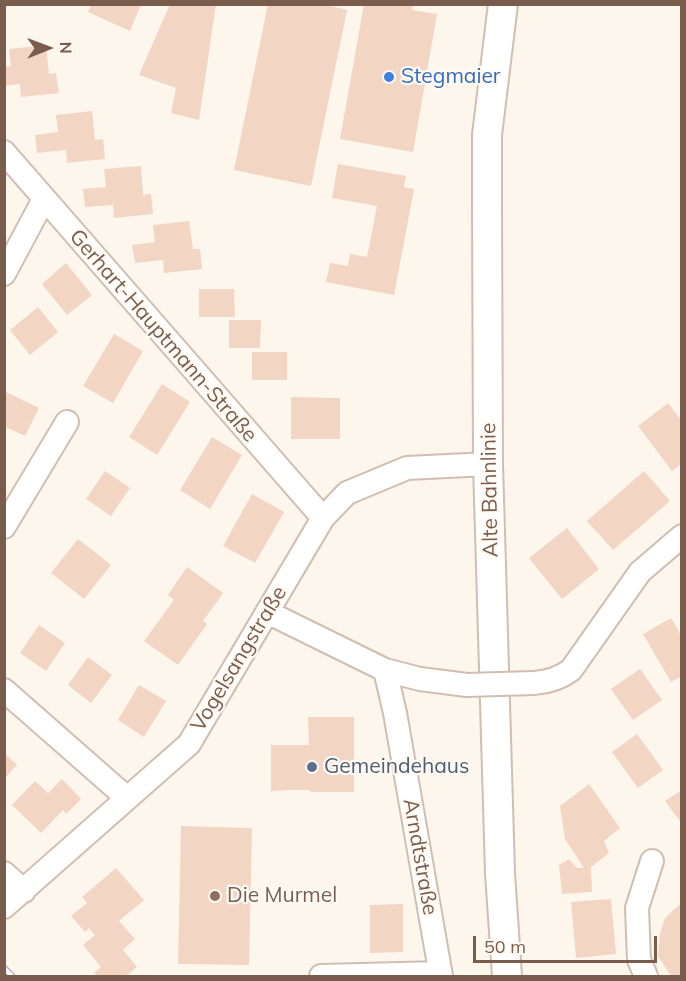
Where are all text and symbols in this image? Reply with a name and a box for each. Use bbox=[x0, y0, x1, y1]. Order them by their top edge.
north arrow bbox=[18, 18, 78, 78]
text: N bbox=[56, 41, 76, 54]
place label: Stegmaier bbox=[401, 64, 500, 90]
marker: Stegmaier bbox=[382, 70, 396, 84]
street label: Gerhart-Hauptmann-Straße bbox=[64, 224, 262, 448]
street label: Alte Bahnlinie bbox=[476, 422, 504, 558]
street label: Vogelsangstraße bbox=[186, 582, 292, 736]
place label: Gemeindehaus bbox=[324, 754, 469, 780]
marker: Gemeindehaus bbox=[305, 760, 319, 774]
street label: Arndtstraße bbox=[397, 797, 443, 917]
place label: Die Murmel bbox=[227, 883, 337, 909]
marker: Die Murmel bbox=[208, 889, 222, 903]
scale bar bbox=[476, 924, 660, 962]
text: 50 m bbox=[484, 935, 526, 958]

